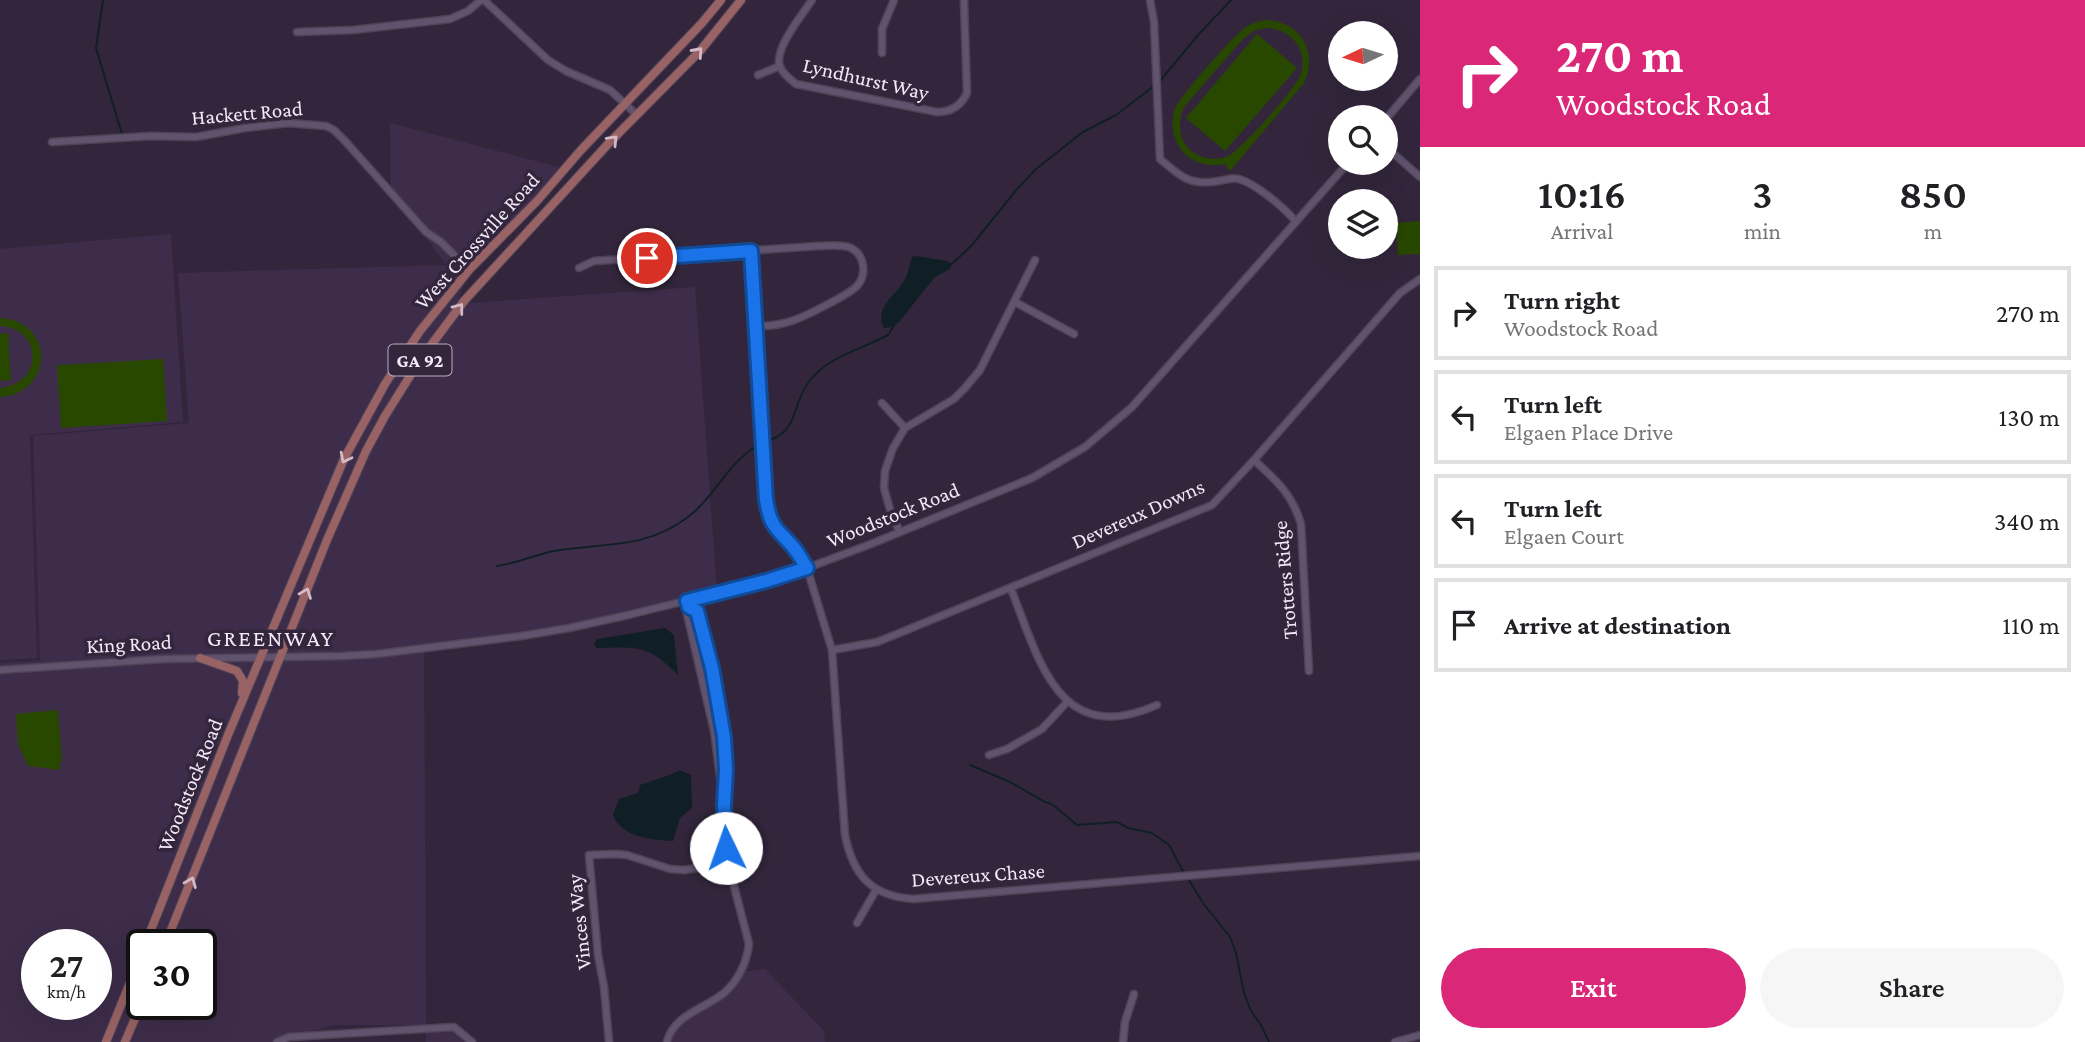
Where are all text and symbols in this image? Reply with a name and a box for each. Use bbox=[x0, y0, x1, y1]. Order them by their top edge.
north arrow bbox=[1328, 21, 1398, 91]
map controls bbox=[1328, 21, 1398, 259]
icon: right bbox=[1441, 28, 1532, 119]
text: 270 m bbox=[1556, 28, 1684, 83]
one-way arrow bbox=[690, 47, 702, 60]
street label: Lyndhurst Way bbox=[801, 53, 932, 105]
text: Woodstock Road bbox=[1556, 86, 1771, 122]
street label: Hackett Road bbox=[190, 96, 304, 130]
button: search bbox=[1328, 105, 1398, 175]
one-way arrow bbox=[604, 135, 617, 148]
street label: West Crossville Road bbox=[410, 168, 544, 314]
text: 10:16 bbox=[1538, 170, 1626, 217]
text: 3 bbox=[1752, 170, 1772, 217]
text: 850 bbox=[1899, 170, 1967, 217]
button: layers bbox=[1328, 189, 1398, 259]
text: Arrival bbox=[1551, 218, 1613, 244]
text: min bbox=[1744, 218, 1781, 244]
text: m bbox=[1924, 218, 1942, 244]
pin bbox=[617, 228, 677, 288]
icon: arrive bbox=[628, 239, 666, 277]
text: Turn right bbox=[1504, 286, 1620, 315]
icon: right bbox=[1445, 294, 1483, 332]
text: 270 m bbox=[1996, 299, 2060, 328]
one-way arrow bbox=[450, 303, 463, 316]
text: Woodstock Road bbox=[1504, 315, 1658, 341]
road number: GA 92 bbox=[388, 344, 452, 376]
text: Turn left bbox=[1504, 390, 1602, 419]
icon: left bbox=[1445, 398, 1483, 436]
text: 130 m bbox=[1999, 403, 2060, 432]
text: Elgaen Place Drive bbox=[1504, 419, 1673, 445]
one-way arrow bbox=[340, 450, 354, 463]
street label: Devereux Downs bbox=[1068, 474, 1208, 554]
street label: Woodstock Road bbox=[823, 477, 963, 553]
text: Turn left bbox=[1504, 494, 1602, 523]
icon: left bbox=[1445, 502, 1483, 540]
text: 340 m bbox=[1994, 507, 2060, 536]
street label: Trotters Ridge bbox=[1268, 520, 1302, 640]
text: Elgaen Court bbox=[1504, 523, 1624, 549]
one-way arrow bbox=[297, 588, 311, 600]
icon: arrive bbox=[1445, 606, 1483, 644]
text: Arrive at destination bbox=[1504, 611, 1731, 640]
text: 110 m bbox=[2002, 611, 2060, 640]
district label: GREENWAY bbox=[207, 625, 335, 651]
street label: King Road bbox=[86, 630, 172, 658]
street label: Woodstock Road bbox=[152, 715, 228, 855]
position arrow bbox=[689, 811, 763, 885]
street label: Devereux Chase bbox=[910, 858, 1046, 892]
street label: Vinces Way bbox=[562, 873, 596, 971]
one-way arrow bbox=[182, 876, 196, 888]
speed limit sign: 30 bbox=[126, 929, 217, 1020]
text: 27 bbox=[50, 946, 83, 985]
button: Exit bbox=[1441, 948, 1746, 1028]
button: Share bbox=[1760, 948, 2064, 1028]
text: km/h bbox=[47, 982, 86, 1002]

